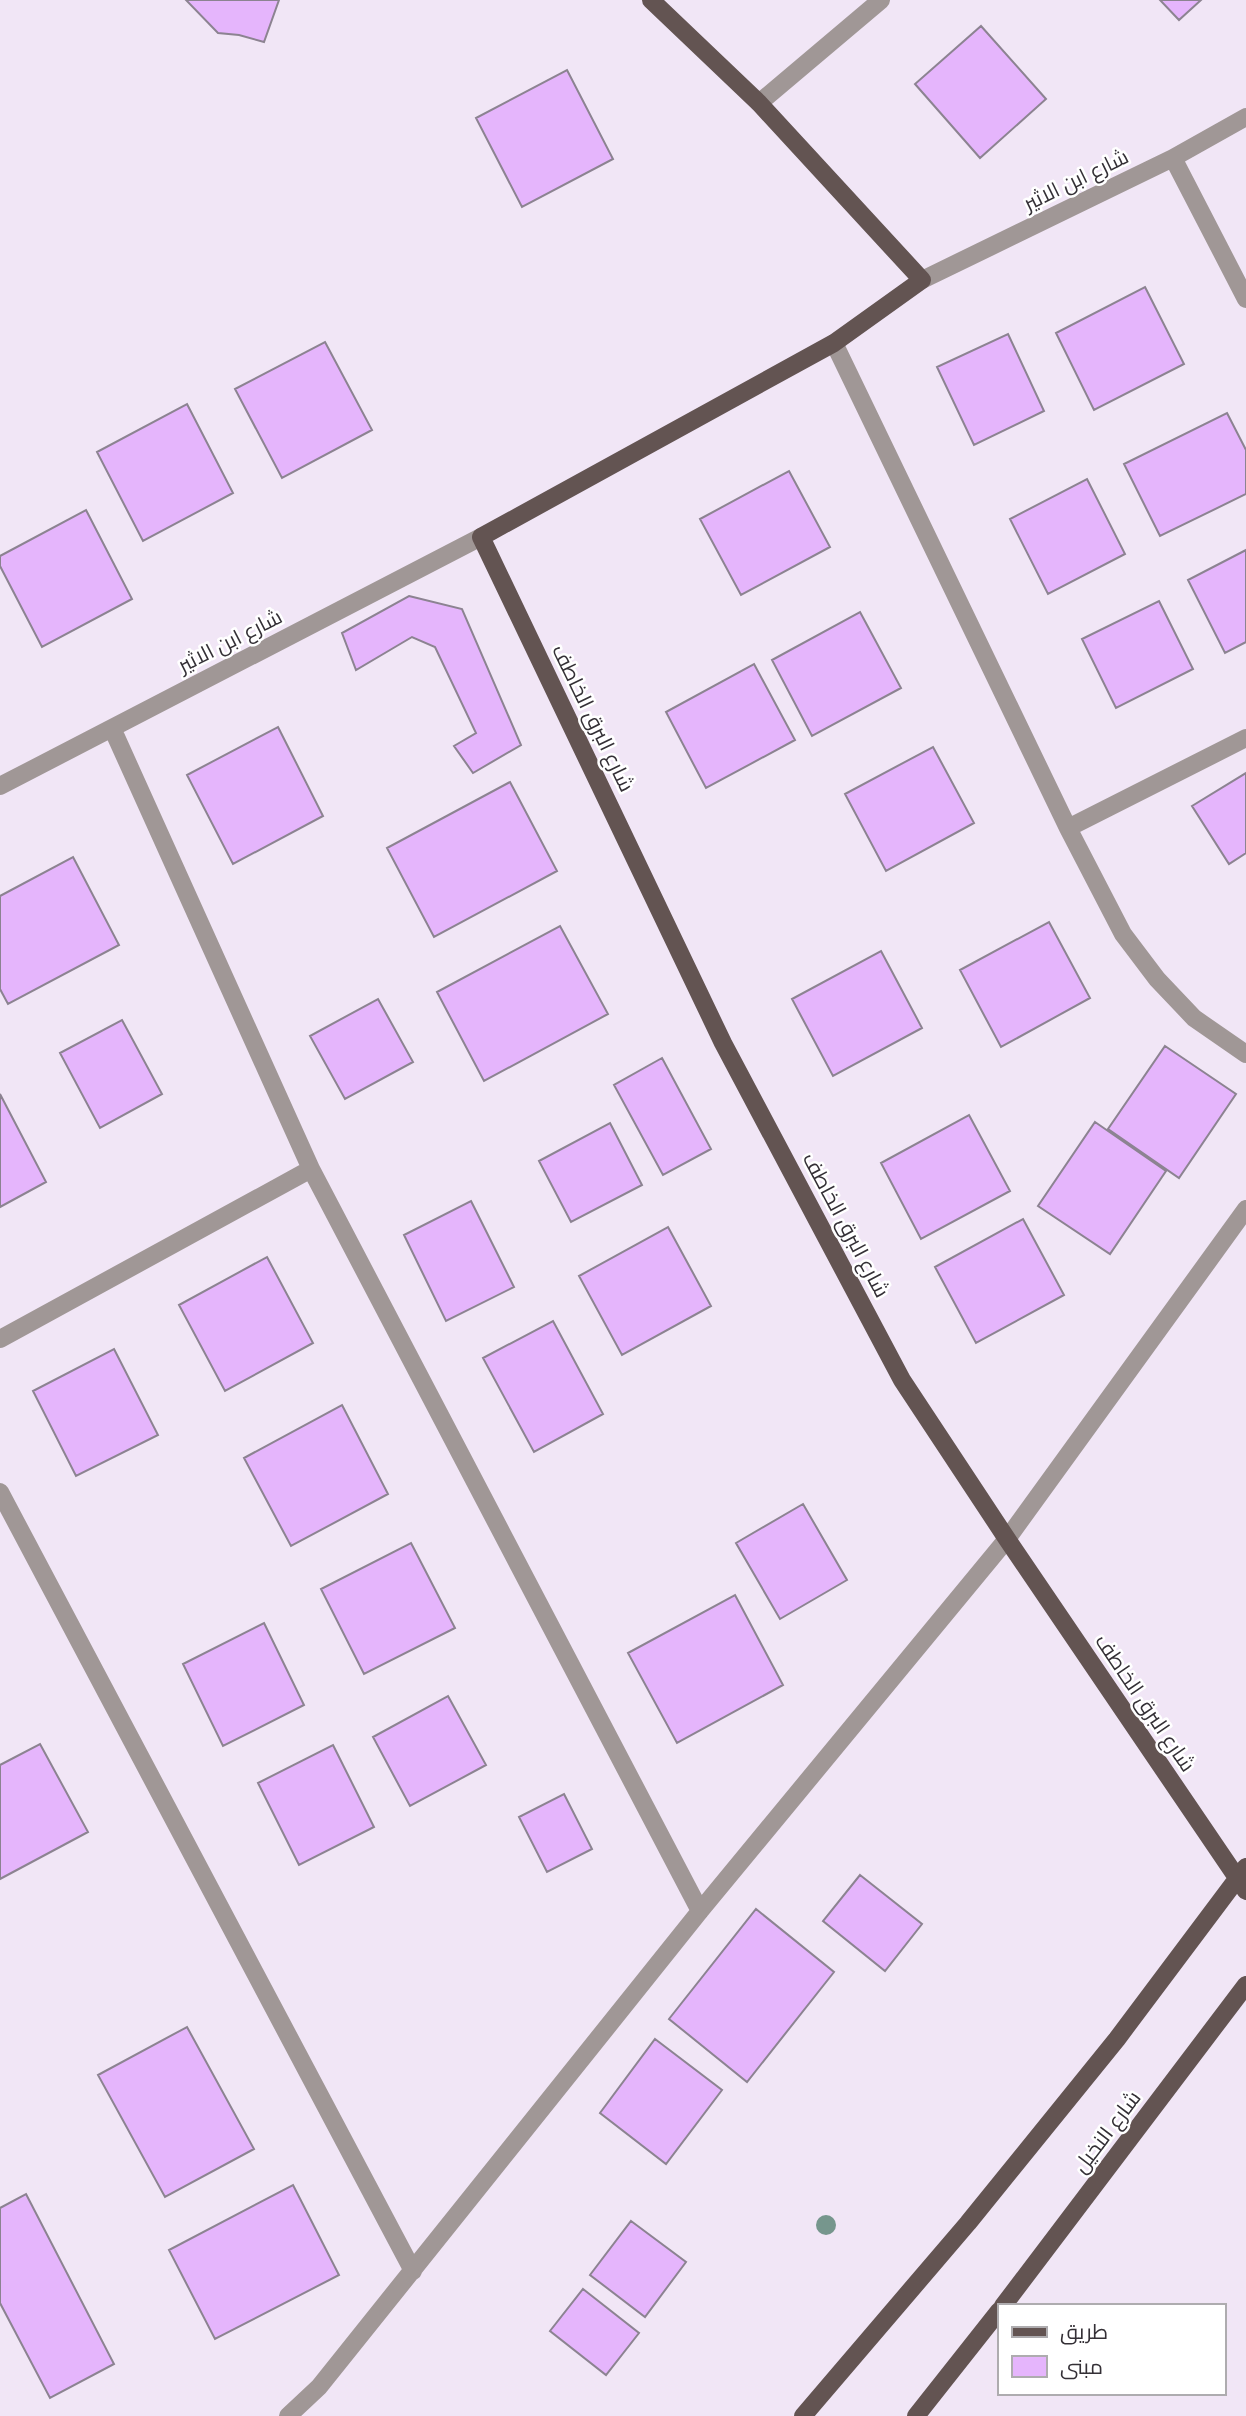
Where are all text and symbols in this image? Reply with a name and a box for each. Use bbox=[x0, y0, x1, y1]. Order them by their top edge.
street label: شارع ابن الاثير bbox=[1019, 144, 1134, 219]
street label: شارع ابن الاثير bbox=[173, 604, 287, 681]
street label: شارع البرق الخاطف bbox=[544, 641, 639, 797]
street label: شارع البرق الخاطف bbox=[795, 1148, 894, 1303]
street label: شارع البرق الخاطف bbox=[1088, 1630, 1200, 1778]
street label: شارع النخيل bbox=[1068, 2086, 1148, 2180]
legend bbox=[998, 2304, 1225, 2395]
text: طريق bbox=[1060, 2320, 1108, 2347]
text: مبنى bbox=[1060, 2355, 1103, 2382]

